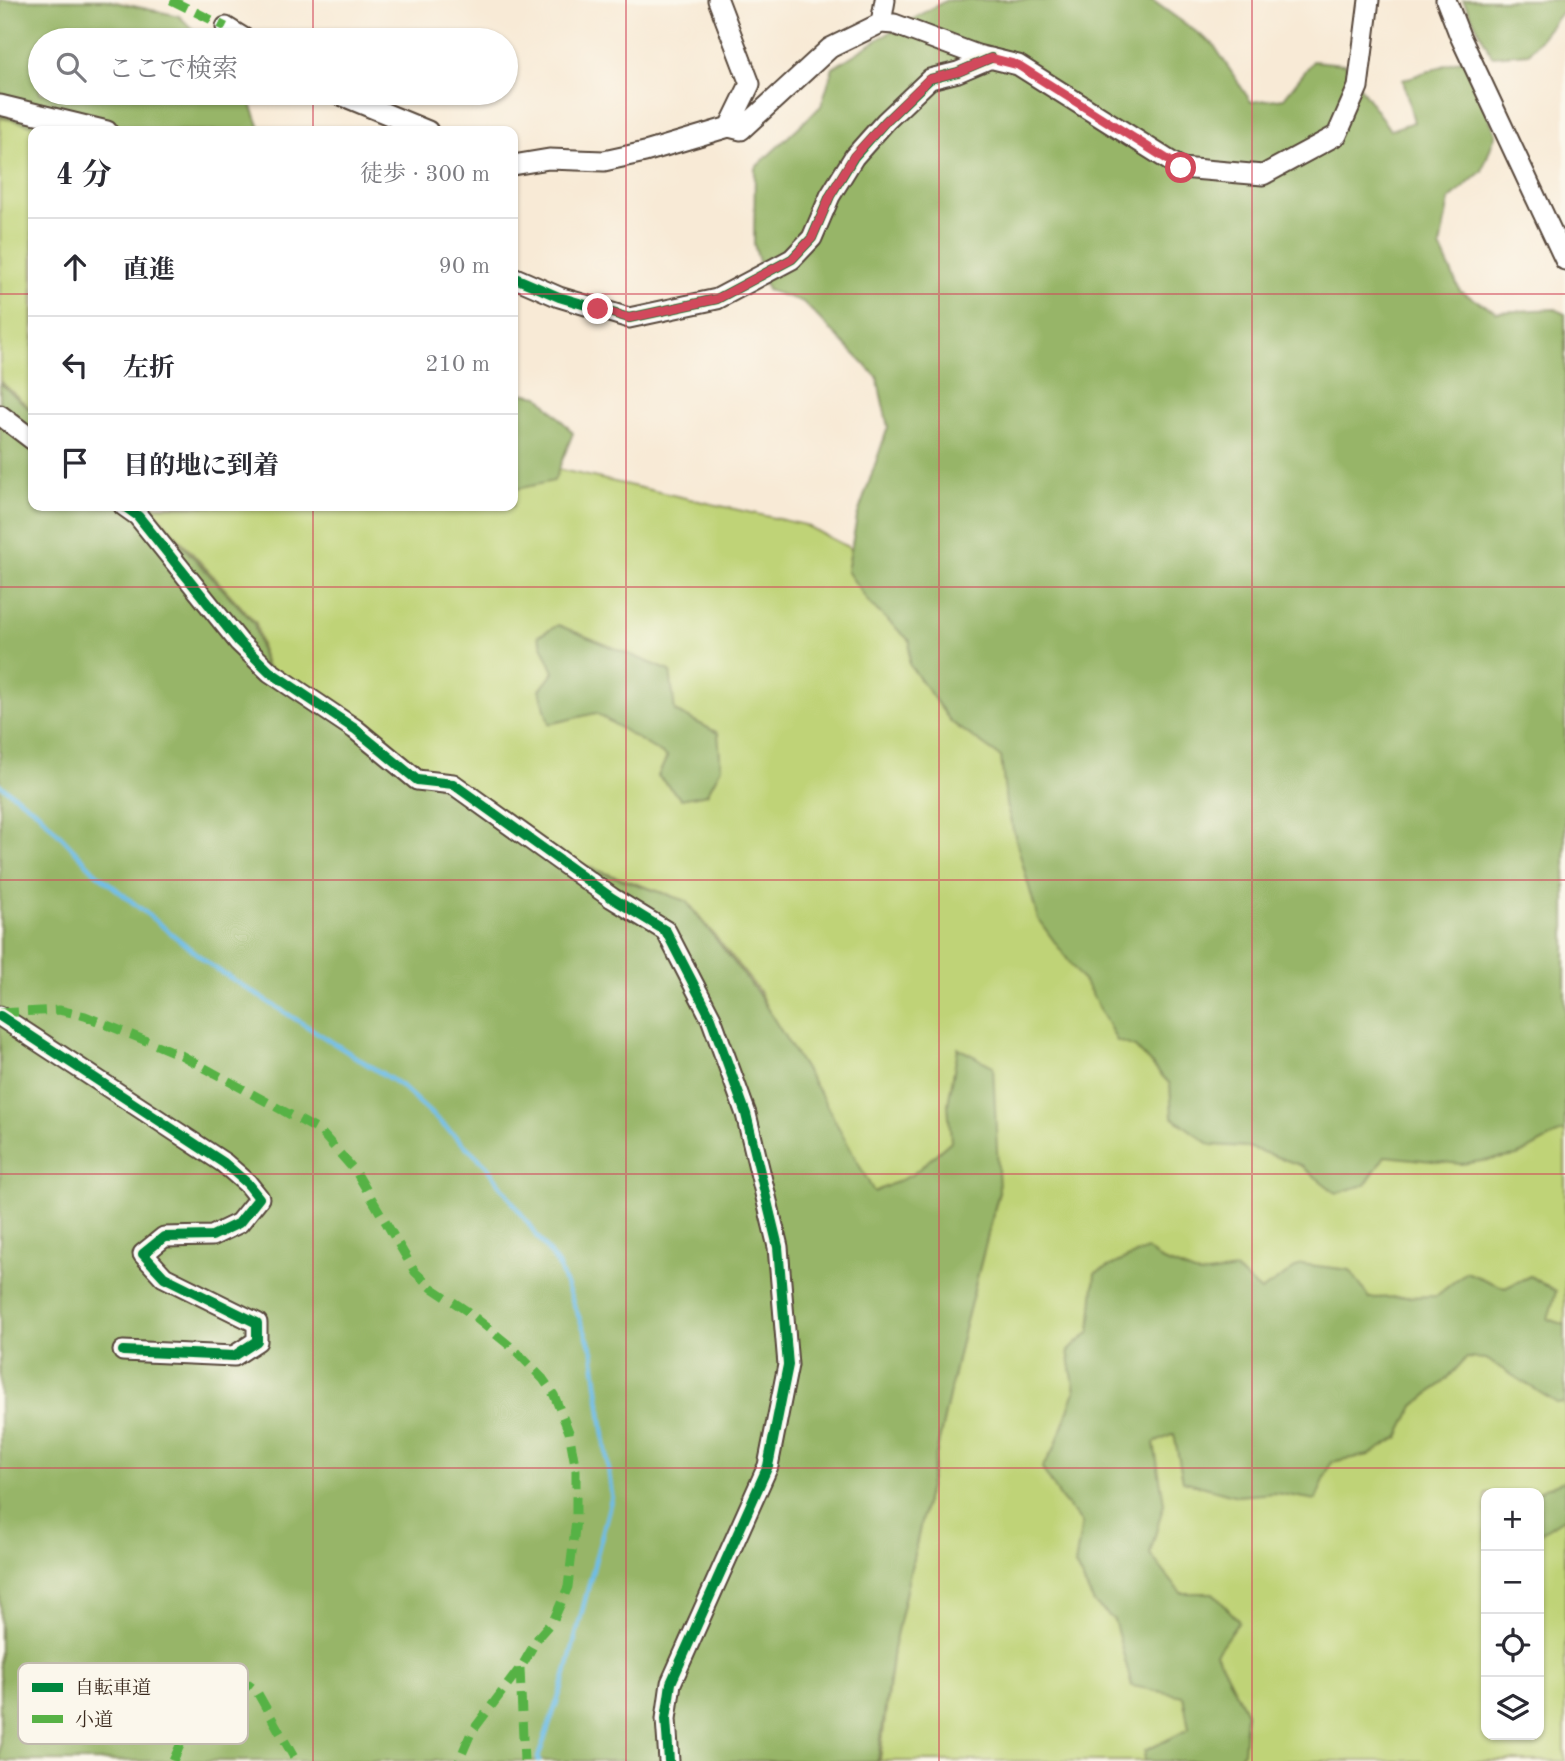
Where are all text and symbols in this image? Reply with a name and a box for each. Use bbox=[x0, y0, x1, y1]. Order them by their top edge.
search box bbox=[28, 28, 518, 105]
icon: search bbox=[52, 48, 90, 86]
text: ここで検索 bbox=[108, 57, 238, 83]
route start bbox=[1165, 152, 1196, 183]
text: 4 分 bbox=[56, 161, 112, 191]
text: 徒歩 · 300 m bbox=[360, 163, 490, 186]
icon: ahead bbox=[56, 248, 94, 286]
text: 90 m bbox=[439, 255, 490, 278]
text: 直進 bbox=[123, 258, 175, 284]
route end bbox=[582, 293, 613, 324]
icon: left bbox=[56, 346, 94, 384]
text: 210 m bbox=[425, 353, 490, 376]
text: 左折 bbox=[123, 356, 175, 382]
icon: arrive bbox=[56, 444, 94, 482]
text: 目的地に到着 bbox=[123, 454, 279, 480]
map controls bbox=[1481, 1488, 1544, 1740]
button: + bbox=[1481, 1488, 1544, 1551]
button: − bbox=[1481, 1551, 1544, 1614]
button: locate bbox=[1481, 1614, 1544, 1677]
legend bbox=[18, 1663, 248, 1744]
text: 自転車道 bbox=[75, 1677, 151, 1699]
button: layers bbox=[1481, 1677, 1544, 1740]
text: 小道 bbox=[75, 1710, 113, 1731]

